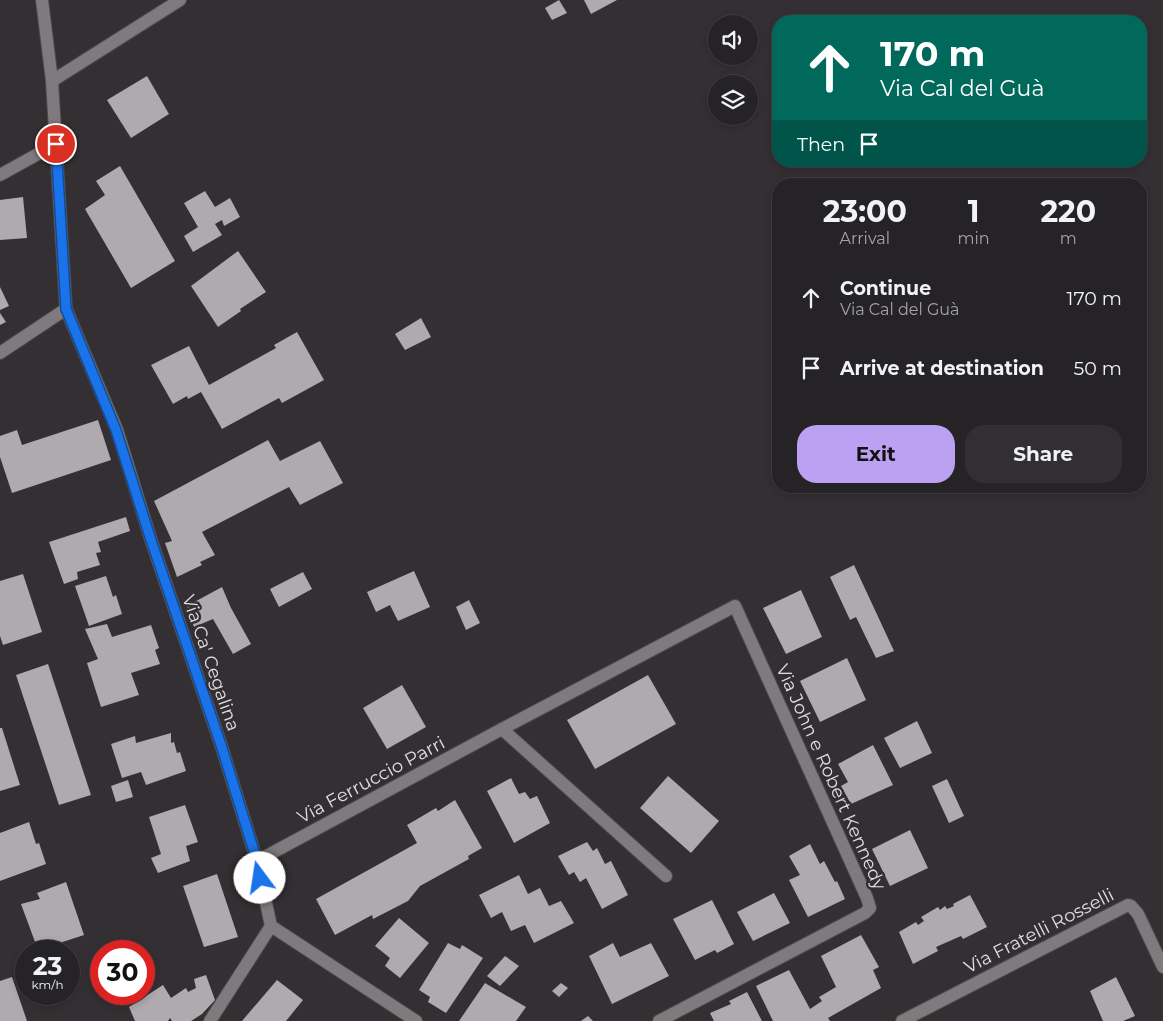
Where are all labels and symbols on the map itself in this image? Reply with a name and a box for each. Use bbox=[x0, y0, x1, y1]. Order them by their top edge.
pin bbox=[35, 123, 77, 165]
street label: Via Ca' Cegalina bbox=[177, 592, 245, 734]
street label: Via John e Robert Kennedy bbox=[771, 661, 891, 893]
street label: Via Ferruccio Parri bbox=[293, 732, 449, 828]
position arrow bbox=[233, 851, 285, 903]
street label: Via Fratelli Rosselli bbox=[960, 884, 1118, 978]
speed limit sign: 30 bbox=[90, 940, 155, 1005]

